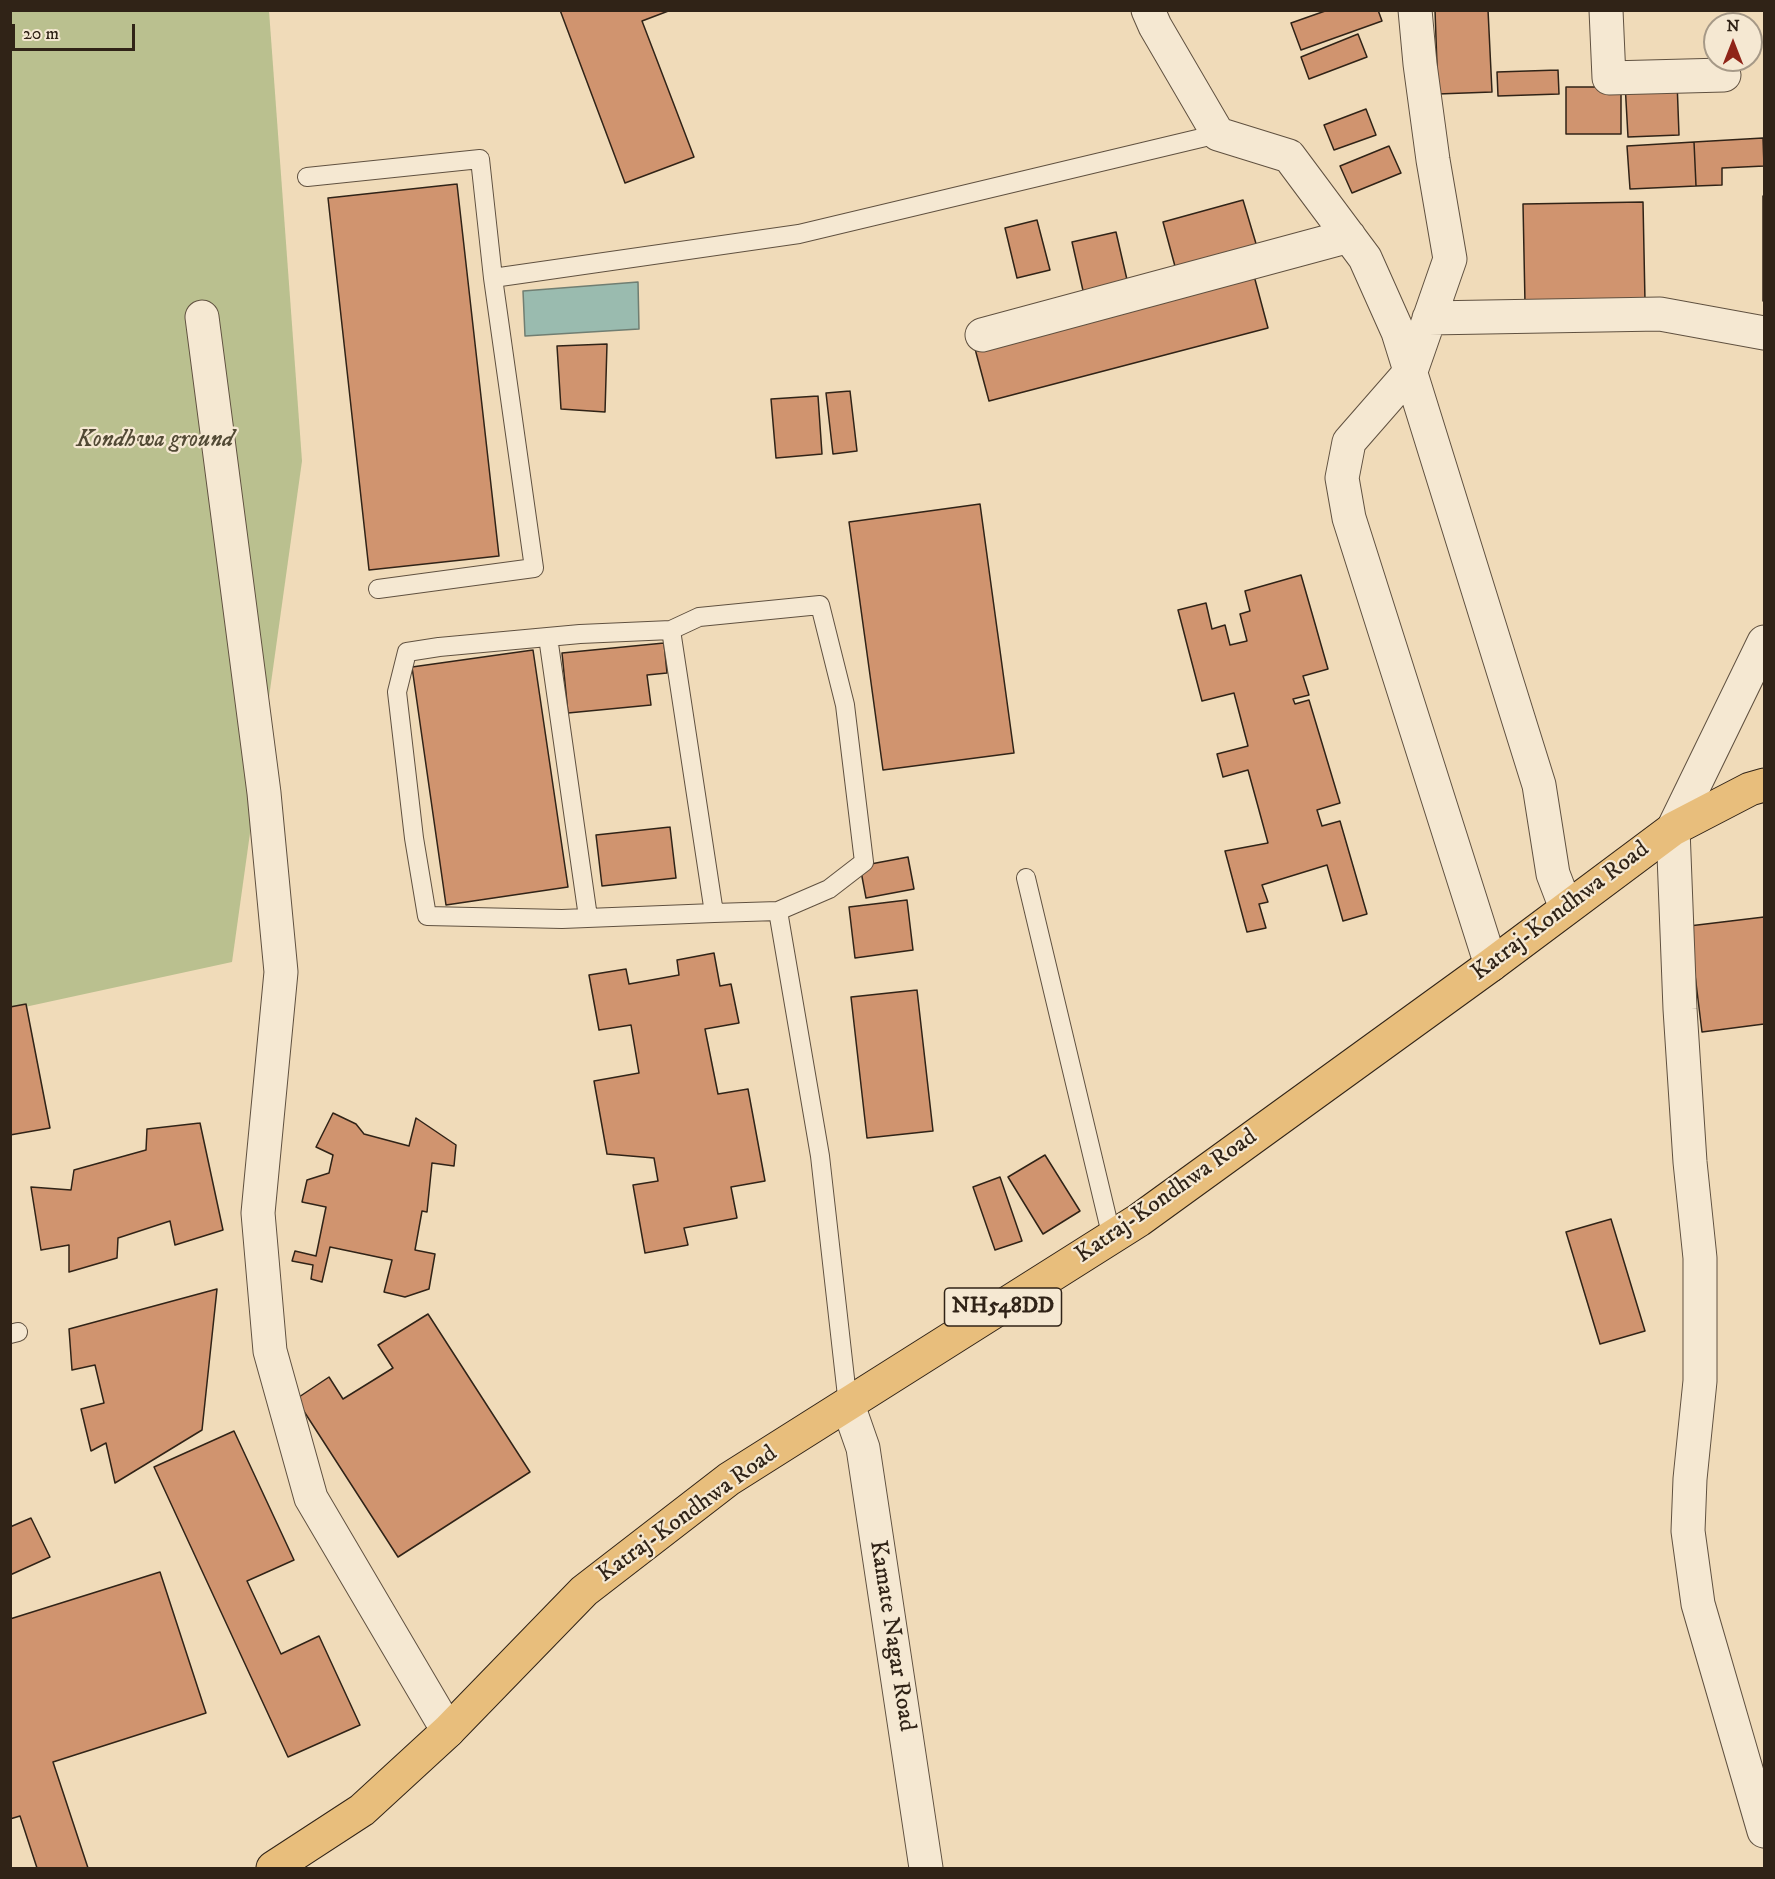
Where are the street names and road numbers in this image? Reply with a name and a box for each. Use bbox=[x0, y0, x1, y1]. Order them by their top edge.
street label: Katraj-Kondhwa Road bbox=[1467, 836, 1655, 988]
street label: Katraj-Kondhwa Road bbox=[1071, 1124, 1263, 1270]
road number: NH548DD bbox=[944, 1288, 1062, 1326]
street label: Katraj-Kondhwa Road bbox=[593, 1440, 783, 1590]
street label: Kamate Nagar Road bbox=[862, 1538, 920, 1734]

